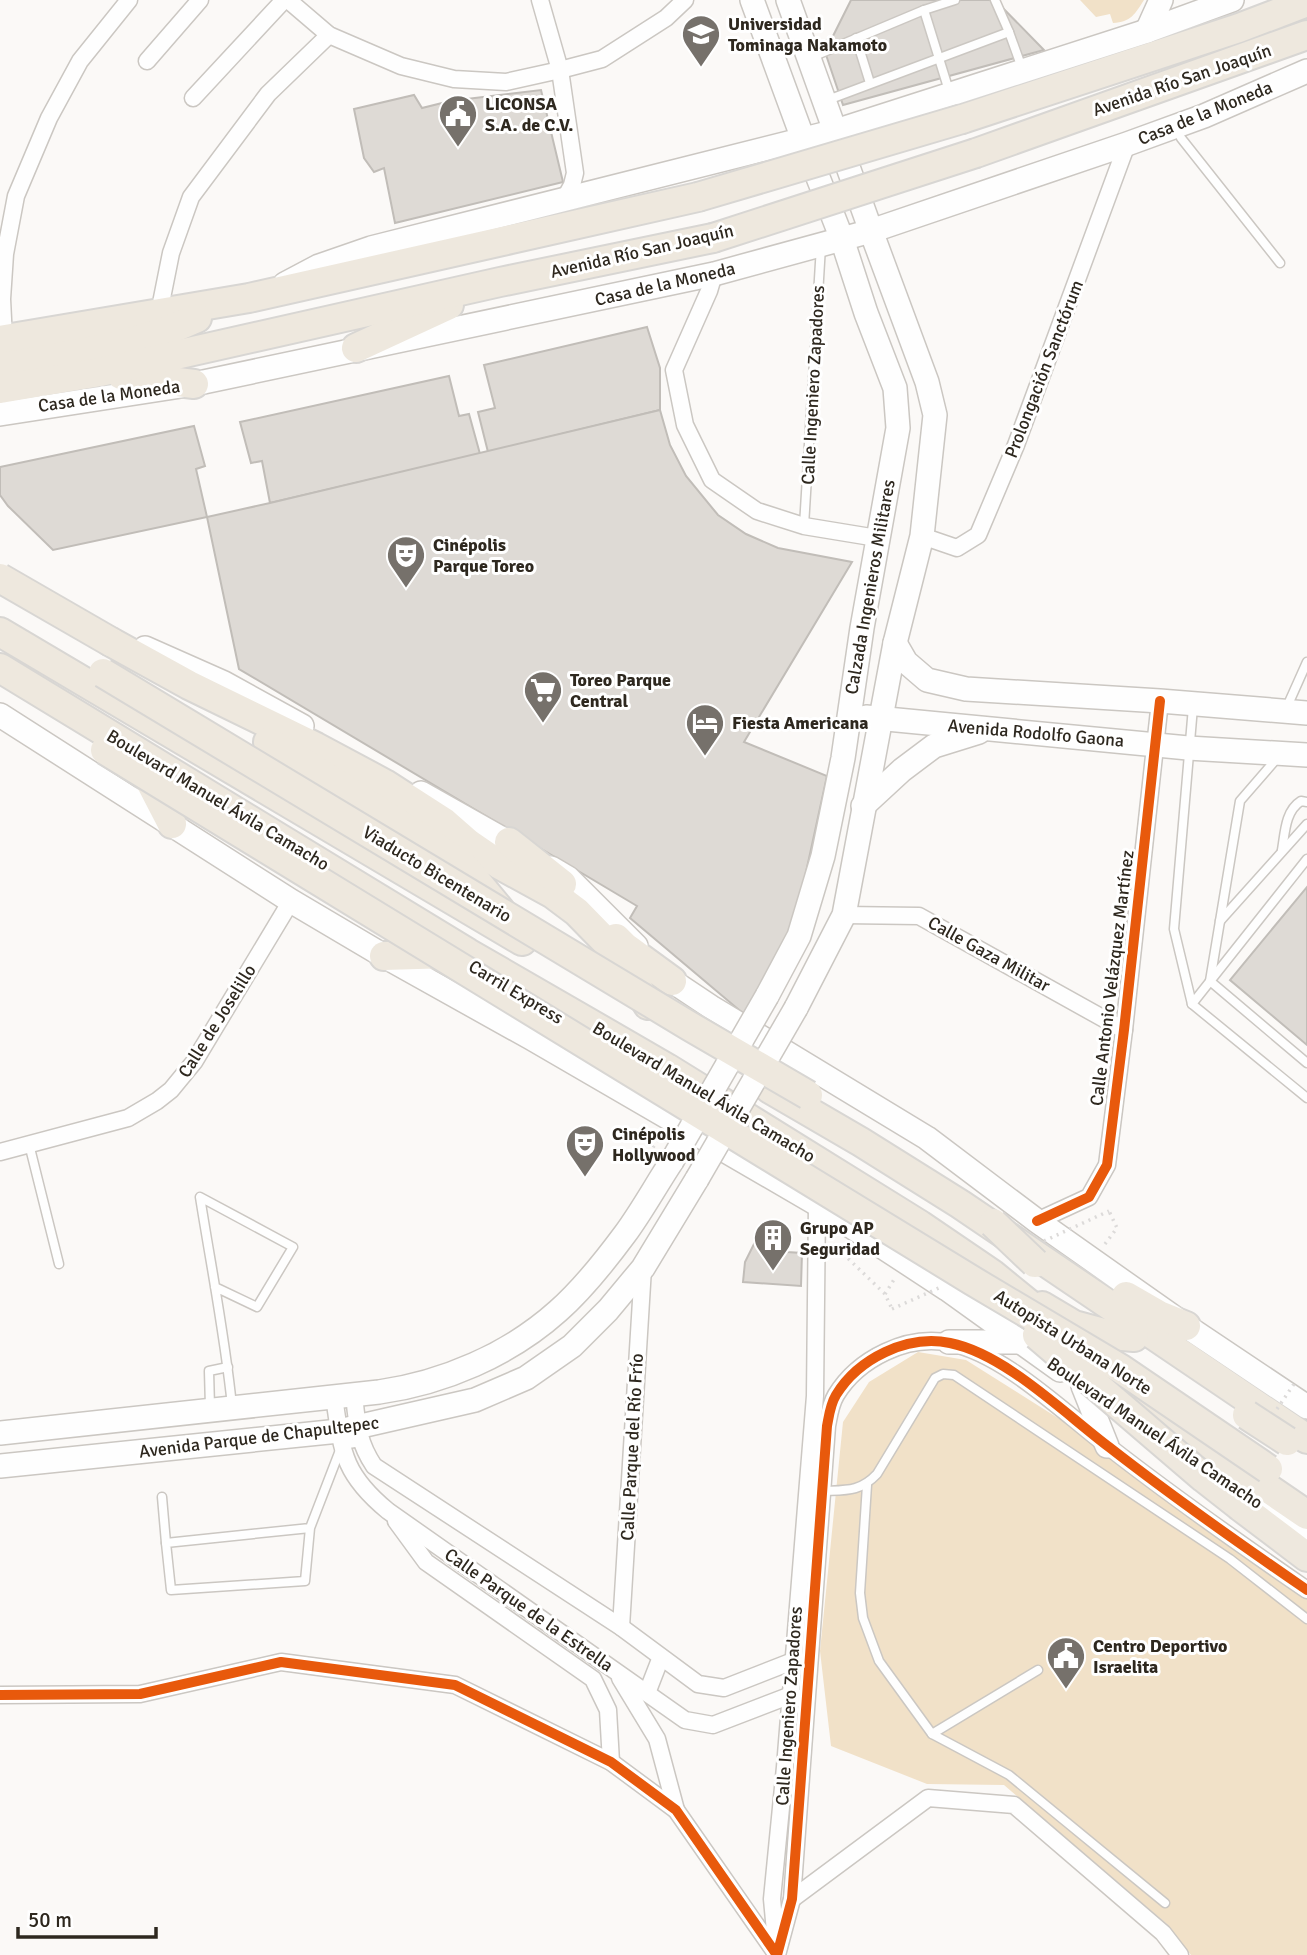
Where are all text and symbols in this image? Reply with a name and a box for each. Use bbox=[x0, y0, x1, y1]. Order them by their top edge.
school or university icon: Universidad Tominaga Nakamoto bbox=[680, 13, 722, 68]
place label: Universidad Tominaga Nakamoto bbox=[728, 13, 887, 56]
street label: Avenida Río San Joaquín bbox=[1090, 39, 1274, 121]
street label: Casa de la Moneda bbox=[1135, 76, 1275, 150]
public building icon: LICONSA S.A. de C.V. bbox=[437, 93, 479, 148]
place label: LICONSA S.A. de C.V. bbox=[485, 93, 574, 136]
street label: Avenida Río San Joaquín bbox=[548, 219, 736, 283]
street label: Casa de la Moneda bbox=[593, 257, 737, 311]
street label: Prolongación Sanctórum bbox=[1000, 277, 1088, 461]
street label: Calle Ingeniero Zapadores bbox=[797, 285, 829, 485]
street label: Casa de la Moneda bbox=[37, 375, 181, 417]
street label: Calzada Ingenieros Militares bbox=[840, 478, 900, 696]
theatre icon: Cinépolis Parque Toreo bbox=[385, 534, 427, 589]
place label: Cinépolis Parque Toreo bbox=[433, 534, 534, 577]
supermarket icon: Toreo Parque Central bbox=[522, 669, 564, 724]
place label: Toreo Parque Central bbox=[570, 669, 671, 712]
hotel icon: Fiesta Americana bbox=[684, 702, 726, 757]
place label: Fiesta Americana bbox=[732, 712, 869, 734]
street label: Avenida Rodolfo Gaona bbox=[947, 714, 1125, 752]
street label: Boulevard Manuel Ávila Camacho bbox=[103, 725, 333, 875]
street label: Viaducto Bicentenario bbox=[359, 821, 515, 927]
street label: Calle Antonio Velázquez Martínez bbox=[1085, 849, 1139, 1107]
street label: Calle Gaza Militar bbox=[924, 911, 1054, 997]
street label: Carril Express bbox=[465, 955, 567, 1029]
street label: Calle de Joselillo bbox=[173, 960, 261, 1082]
street label: Boulevard Manuel Ávila Camacho bbox=[589, 1017, 819, 1167]
theatre icon: Cinépolis Hollywood bbox=[564, 1123, 606, 1178]
place label: Cinépolis Hollywood bbox=[612, 1123, 696, 1166]
building icon: Grupo AP Seguridad bbox=[752, 1217, 794, 1272]
place label: Grupo AP Seguridad bbox=[800, 1217, 880, 1260]
street label: Autopista Urbana Norte bbox=[990, 1285, 1156, 1399]
street label: Boulevard Manuel Ávila Camacho bbox=[1043, 1352, 1267, 1514]
street label: Calle Parque del Río Frío bbox=[616, 1353, 648, 1541]
street label: Avenida Parque de Chapultepec bbox=[138, 1411, 380, 1463]
street label: Calle Parque de la Estrella bbox=[440, 1543, 618, 1677]
street label: Calle Ingeniero Zapadores bbox=[771, 1606, 807, 1806]
public building icon: Centro Deportivo Israelita bbox=[1045, 1635, 1087, 1690]
place label: Centro Deportivo Israelita bbox=[1093, 1635, 1227, 1678]
scale bar bbox=[18, 1896, 156, 1940]
text: 50 m bbox=[28, 1907, 72, 1933]

